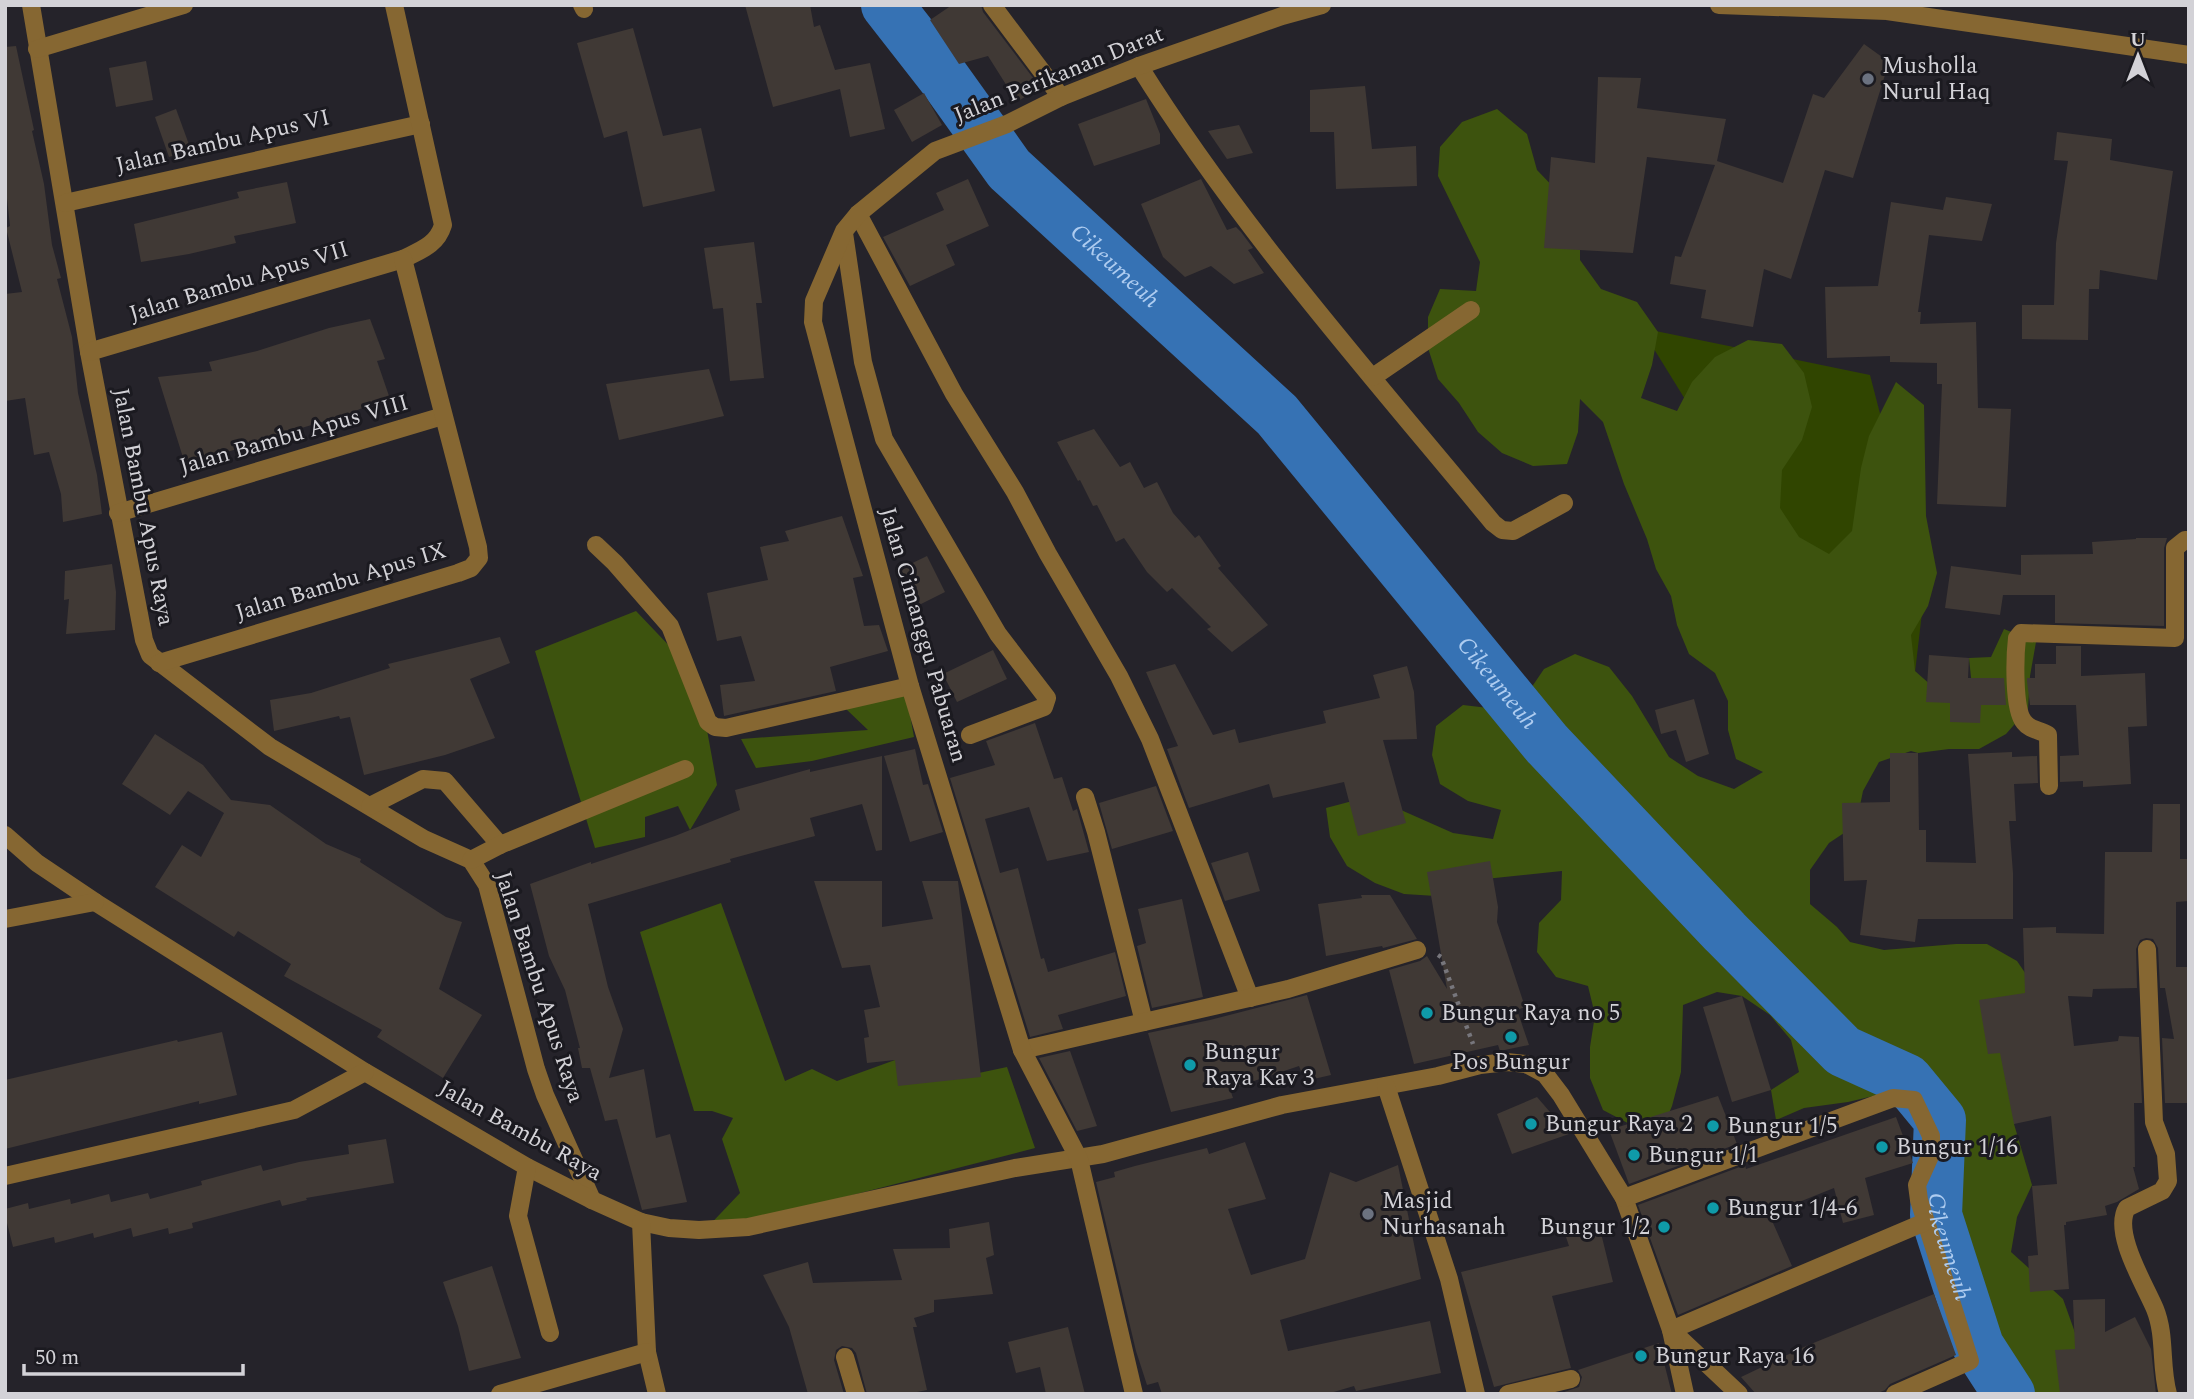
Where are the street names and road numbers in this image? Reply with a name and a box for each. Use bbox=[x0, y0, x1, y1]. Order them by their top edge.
street label: Jalan Perikanan Darat bbox=[949, 17, 1169, 133]
street label: Jalan Bambu Apus VI bbox=[112, 100, 334, 184]
street label: Jalan Bambu Apus VII bbox=[125, 232, 353, 332]
street label: Jalan Bambu Apus Raya bbox=[103, 385, 183, 629]
street label: Jalan Bambu Apus VIII bbox=[175, 386, 413, 484]
street label: Jalan Cimanggu Pabuaran bbox=[870, 503, 976, 767]
street label: Jalan Bambu Apus IX bbox=[231, 533, 451, 631]
street label: Jalan Bambu Apus Raya bbox=[485, 867, 593, 1107]
street label: Jalan Bambu Raya bbox=[432, 1071, 608, 1191]

